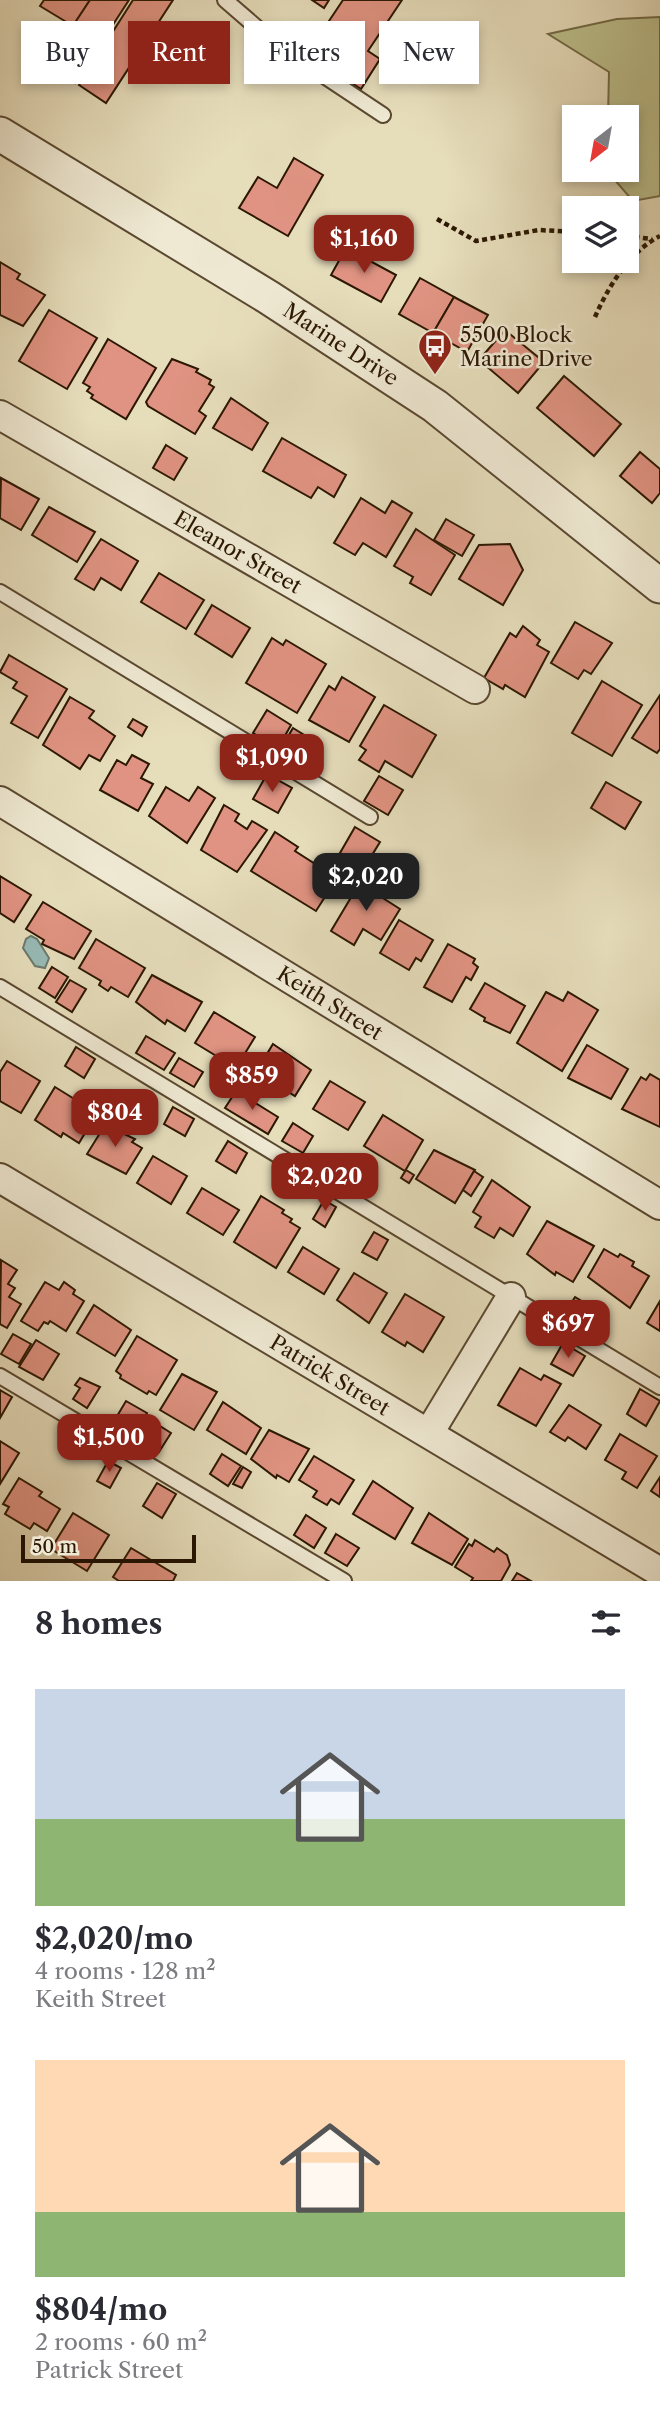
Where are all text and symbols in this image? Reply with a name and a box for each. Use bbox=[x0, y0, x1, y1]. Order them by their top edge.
chip: Buy bbox=[21, 21, 114, 84]
chip: Rent bbox=[128, 21, 230, 84]
chip: Filters bbox=[244, 21, 365, 84]
chip: New bbox=[379, 21, 479, 84]
north arrow bbox=[562, 105, 639, 182]
map controls bbox=[562, 105, 639, 273]
button: layers bbox=[562, 196, 639, 273]
pin: $1,160 bbox=[307, 216, 421, 275]
text: $1,160 bbox=[330, 224, 398, 252]
street label: Marine Drive bbox=[279, 297, 403, 391]
place label: 5500 Block Marine Drive bbox=[460, 322, 592, 371]
bus stop icon: 5500 Block Marine Drive bbox=[416, 327, 454, 376]
street label: Eleanor Street bbox=[170, 505, 307, 599]
pin: $1,090 bbox=[215, 734, 329, 794]
text: $1,090 bbox=[236, 743, 308, 771]
pin: $2,020 bbox=[309, 853, 423, 913]
text: $2,020 bbox=[328, 862, 404, 890]
street label: Keith Street bbox=[273, 961, 388, 1046]
pin: $859 bbox=[211, 1052, 293, 1112]
text: $859 bbox=[225, 1061, 279, 1089]
pin: $804 bbox=[74, 1090, 156, 1149]
text: $804 bbox=[87, 1098, 143, 1126]
pin: $2,020 bbox=[268, 1154, 382, 1213]
text: $2,020 bbox=[287, 1162, 363, 1190]
pin: $697 bbox=[527, 1300, 609, 1360]
text: $697 bbox=[542, 1309, 594, 1337]
street label: Patrick Street bbox=[266, 1329, 395, 1421]
pin: $1,500 bbox=[52, 1414, 166, 1474]
text: $1,500 bbox=[73, 1423, 145, 1451]
scale bar bbox=[21, 1532, 196, 1564]
text: 50 m bbox=[32, 1535, 77, 1558]
icon: filters bbox=[587, 1604, 625, 1642]
text: 8 homes bbox=[35, 1605, 162, 1642]
icon: home bbox=[267, 1734, 393, 1860]
text: $2,020/mo bbox=[35, 1920, 193, 1957]
text: 4 rooms · 128 m² bbox=[35, 1957, 216, 1985]
text: Keith Street bbox=[35, 1985, 166, 2013]
icon: home bbox=[267, 2105, 393, 2231]
text: $804/mo bbox=[35, 2291, 167, 2328]
text: 2 rooms · 60 m² bbox=[35, 2328, 207, 2356]
text: Patrick Street bbox=[35, 2356, 183, 2384]

